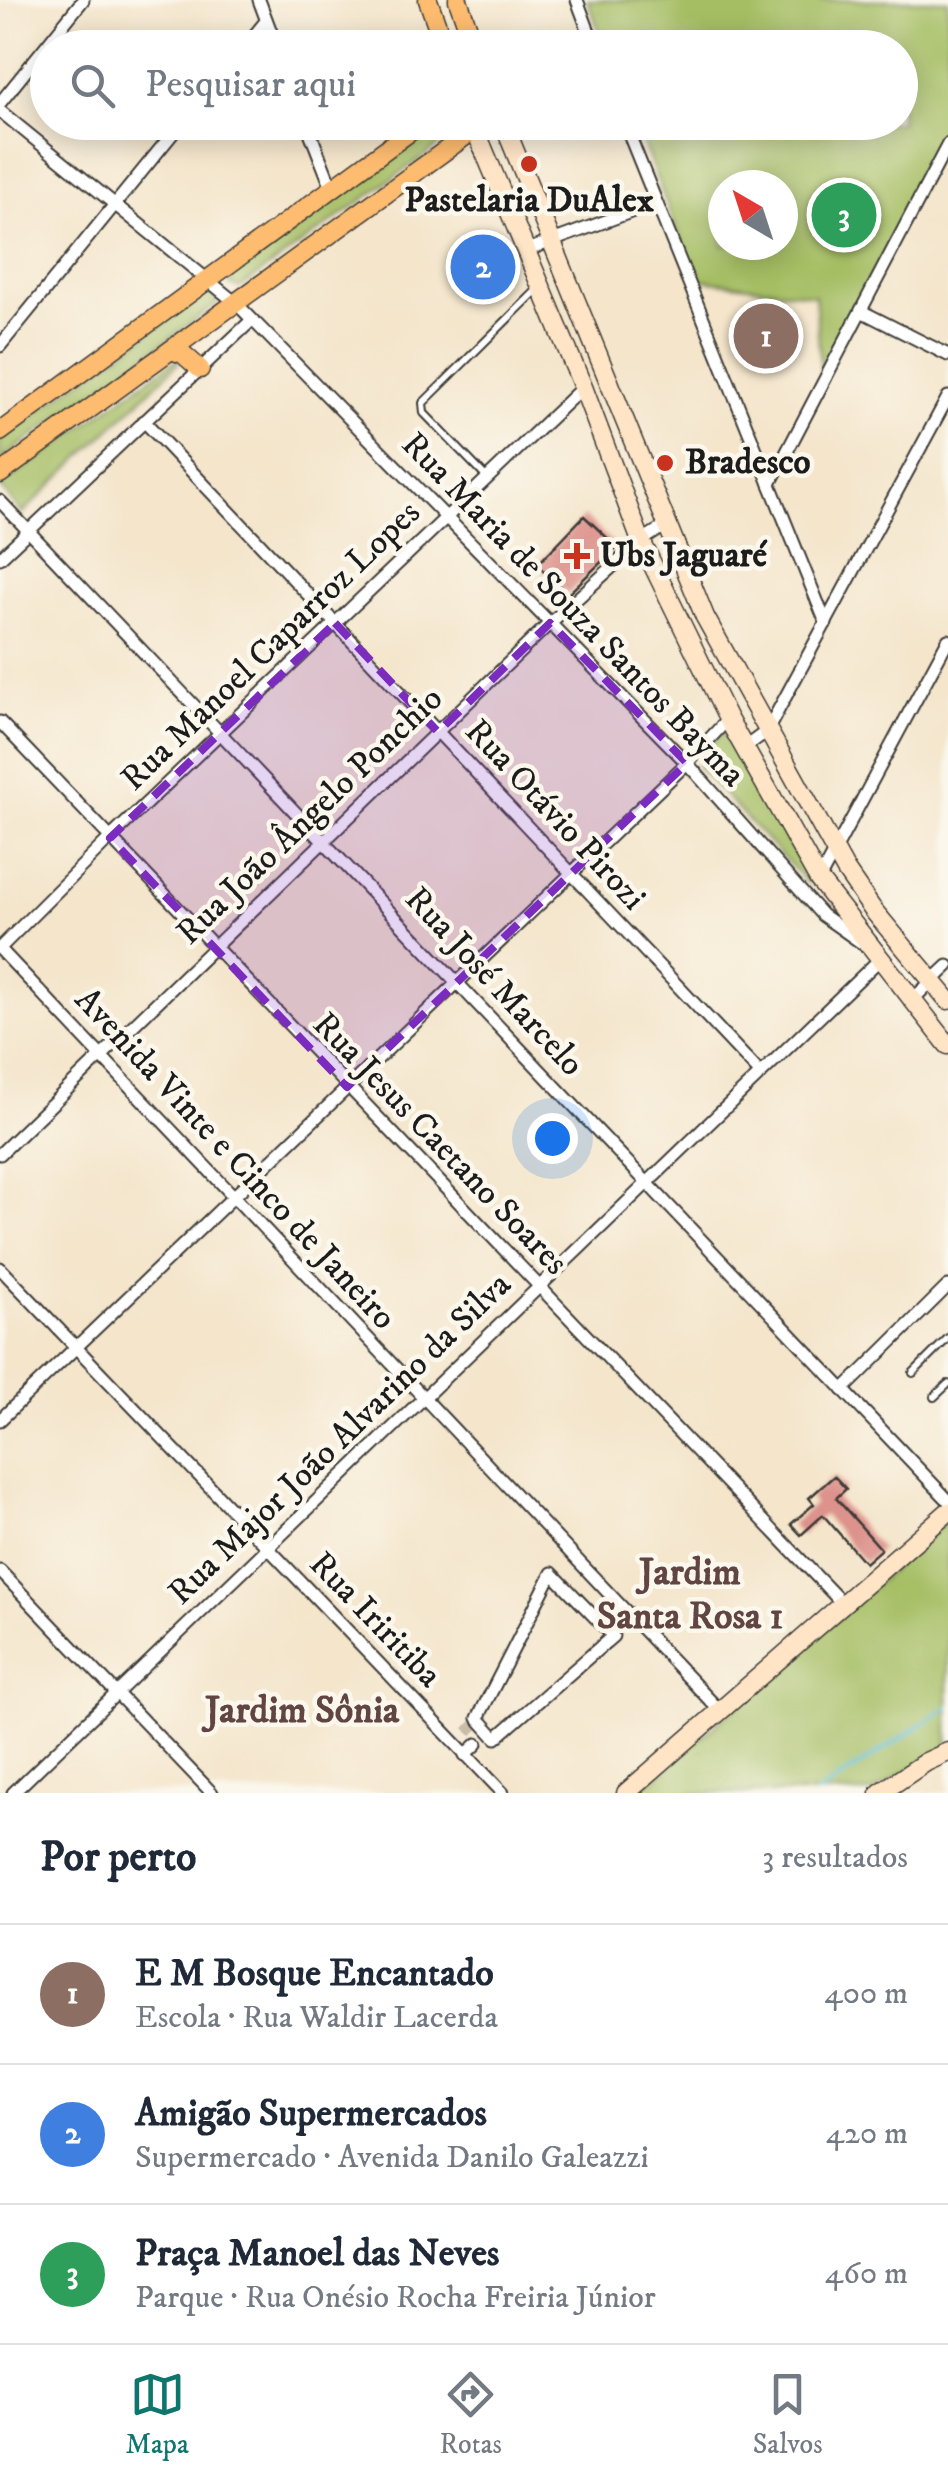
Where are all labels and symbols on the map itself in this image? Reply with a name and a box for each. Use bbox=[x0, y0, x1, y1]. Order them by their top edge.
marker: Pastelaria DuAlex bbox=[518, 153, 540, 175]
north arrow bbox=[708, 170, 798, 260]
pin: 3 bbox=[812, 178, 876, 252]
place label: Pastelaria DuAlex bbox=[404, 179, 655, 223]
pin: 2 bbox=[450, 230, 516, 304]
pin: 1 bbox=[734, 298, 798, 374]
street label: Rua Maria de Souza Santos Bayma bbox=[392, 423, 754, 797]
place label: Bradesco bbox=[685, 441, 811, 485]
marker: Bradesco bbox=[654, 452, 676, 474]
street label: Rua Manoel Caparroz Lopes bbox=[112, 491, 430, 801]
place label: Ubs Jaguaré bbox=[600, 534, 768, 578]
marker: Ubs Jaguaré bbox=[564, 543, 590, 569]
street label: Rua João Ângelo Ponchio bbox=[167, 677, 452, 955]
street label: Rua Otávio Pirozi bbox=[455, 710, 655, 920]
street label: Rua José Marcelo bbox=[395, 878, 593, 1086]
street label: Avenida Vinte e Cinco de Janeiro bbox=[65, 979, 405, 1339]
street label: Rua Jesus Caetano Soares bbox=[303, 1003, 577, 1285]
your location bbox=[527, 1113, 578, 1164]
street label: Rua Major João Alvarino da Silva bbox=[159, 1263, 521, 1615]
street label: Rua Iriritiba bbox=[299, 1543, 451, 1697]
district label: Jardim Santa Rosa 1 bbox=[597, 1549, 783, 1641]
district label: Jardim Sônia bbox=[201, 1687, 400, 1735]

